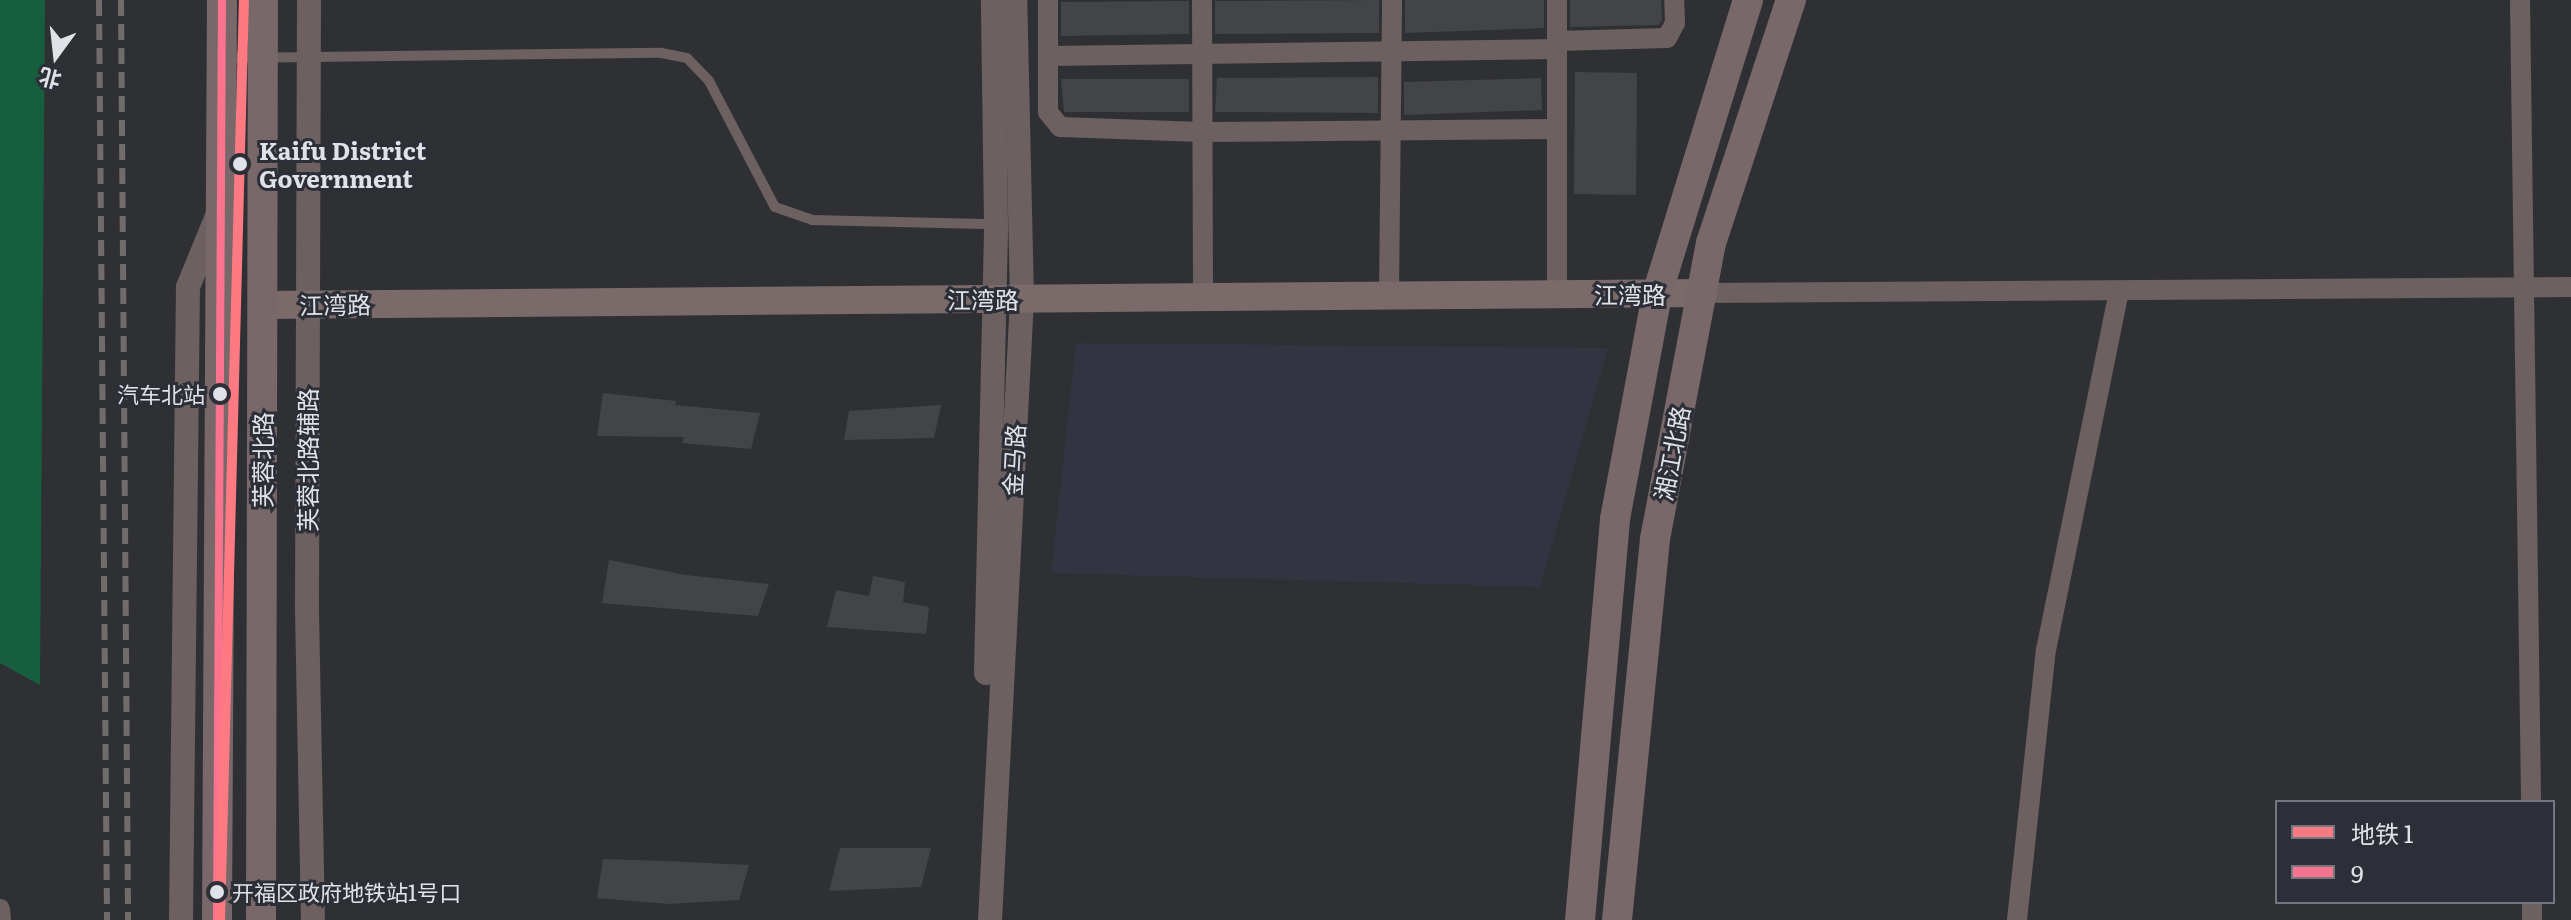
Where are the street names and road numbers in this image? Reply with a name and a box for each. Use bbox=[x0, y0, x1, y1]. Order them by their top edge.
street label: 江湾路 bbox=[1594, 280, 1666, 308]
street label: 江湾路 bbox=[947, 285, 1019, 313]
street label: 江湾路 bbox=[299, 289, 371, 319]
street label: 芙蓉北路辅路 bbox=[293, 388, 321, 532]
street label: 湘江北路 bbox=[1648, 403, 1694, 503]
street label: 芙蓉北路 bbox=[248, 412, 276, 508]
street label: 金马路 bbox=[997, 423, 1029, 497]

